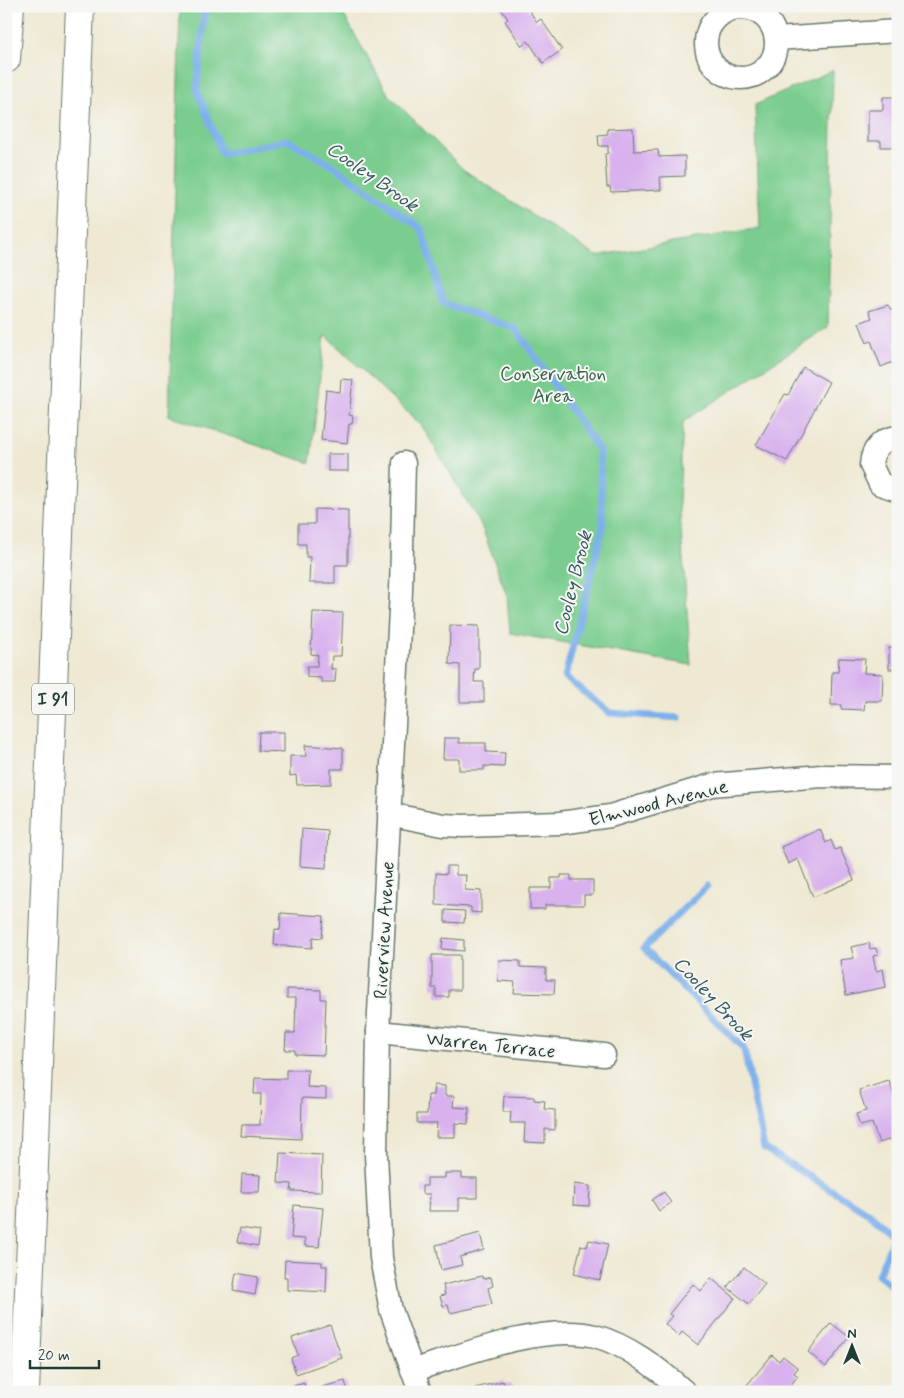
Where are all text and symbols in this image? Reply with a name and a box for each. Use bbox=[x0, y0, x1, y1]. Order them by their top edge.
water label: Cooley Brook bbox=[321, 136, 425, 220]
park label: Conservation Area bbox=[500, 362, 606, 409]
water label: Cooley Brook bbox=[547, 527, 600, 638]
road number: I 91 bbox=[32, 684, 74, 714]
street label: Elmwood Avenue bbox=[586, 774, 730, 833]
street label: Riverview Avenue bbox=[368, 861, 401, 1000]
water label: Cooley Brook bbox=[667, 951, 760, 1049]
street label: Warren Terrace bbox=[425, 1026, 557, 1065]
north arrow bbox=[826, 1320, 876, 1370]
text: N bbox=[847, 1325, 857, 1343]
scale bar bbox=[30, 1338, 99, 1370]
text: 20 m bbox=[38, 1346, 70, 1366]

